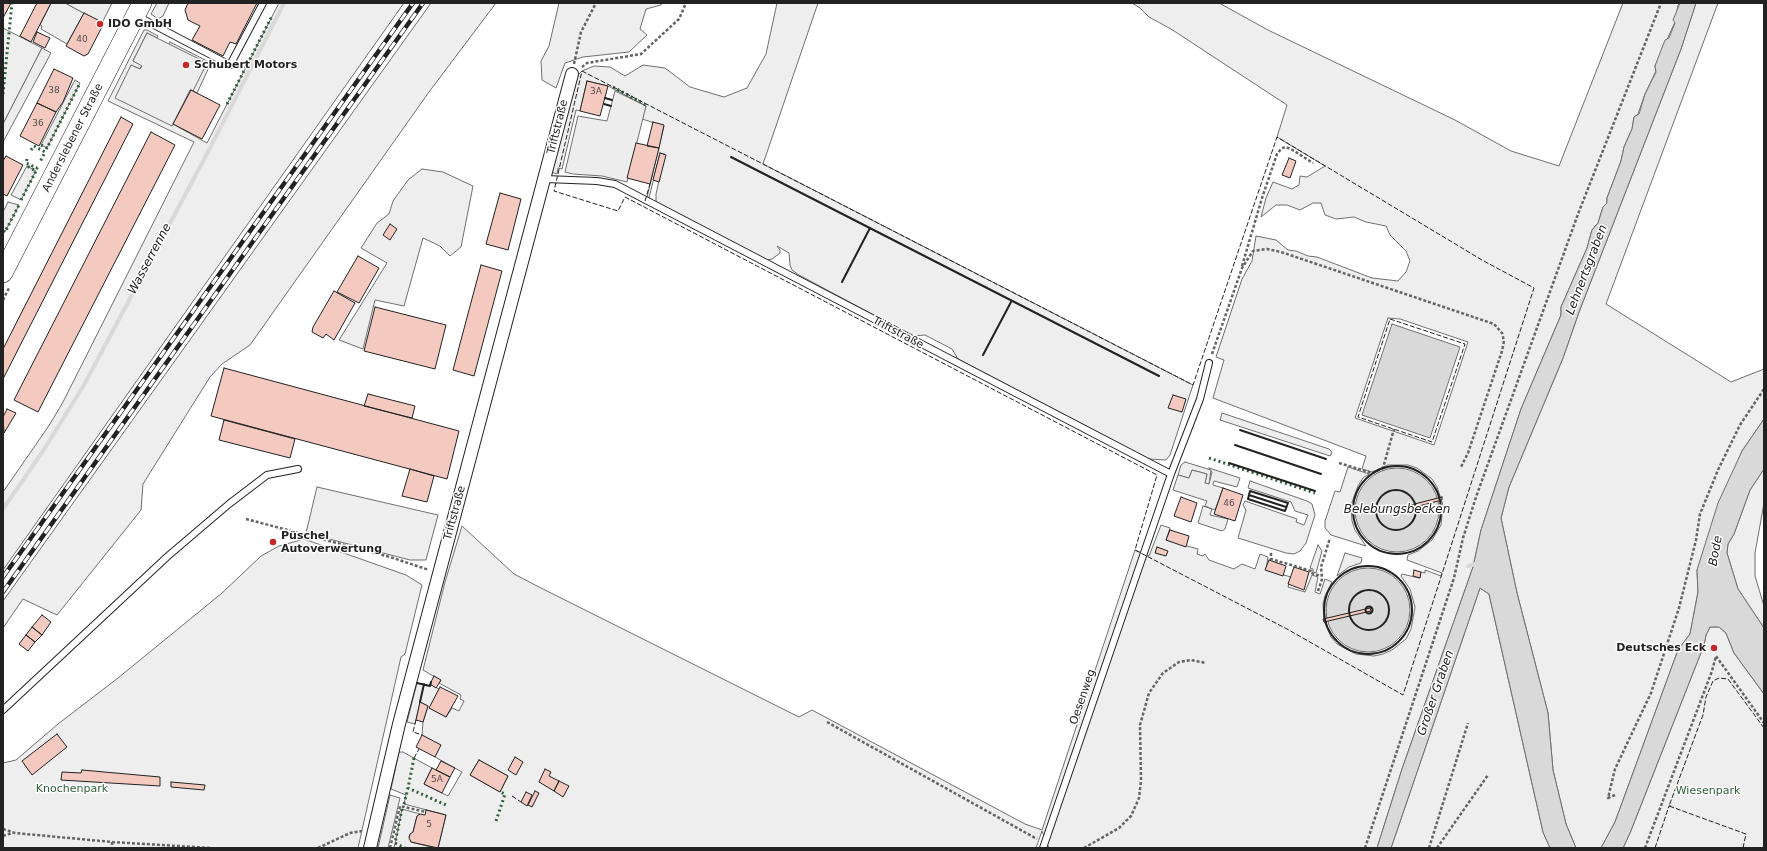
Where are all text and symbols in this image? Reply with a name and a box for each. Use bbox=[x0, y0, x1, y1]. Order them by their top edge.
place label: IDO GmbH bbox=[108, 17, 172, 31]
marker: IDO GmbH bbox=[95, 19, 105, 29]
house number: 40 bbox=[76, 35, 88, 45]
place label: Schubert Motors bbox=[194, 58, 297, 72]
marker: Schubert Motors bbox=[181, 60, 191, 70]
street label: Anderslebener Straße bbox=[40, 82, 106, 194]
house number: 38 bbox=[48, 86, 60, 96]
house number: 3A bbox=[590, 87, 602, 97]
street label: Triftstraße bbox=[545, 98, 571, 156]
house number: 36 bbox=[32, 119, 44, 129]
water label: Wasserrenne bbox=[125, 221, 175, 297]
water label: Lehnertsgraben bbox=[1563, 223, 1611, 317]
street label: Triftstraße bbox=[870, 314, 926, 352]
street label: Triftstraße bbox=[441, 484, 469, 542]
house number: 46 bbox=[1223, 499, 1235, 509]
water label: Belebungsbecken bbox=[1344, 503, 1450, 517]
place label: Püschel Autoverwertung bbox=[281, 529, 382, 555]
water label: Bode bbox=[1706, 535, 1726, 567]
marker: Püschel Autoverwertung bbox=[268, 537, 278, 547]
place label: Deutsches Eck bbox=[1616, 641, 1706, 655]
marker: Deutsches Eck bbox=[1709, 643, 1719, 653]
water label: Großer Graben bbox=[1415, 648, 1457, 738]
street label: Oesenweg bbox=[1067, 668, 1099, 726]
house number: 5A bbox=[431, 775, 443, 785]
park label: Knochenpark bbox=[36, 782, 108, 796]
park label: Wiesenpark bbox=[1676, 784, 1740, 798]
house number: 5 bbox=[426, 820, 432, 830]

